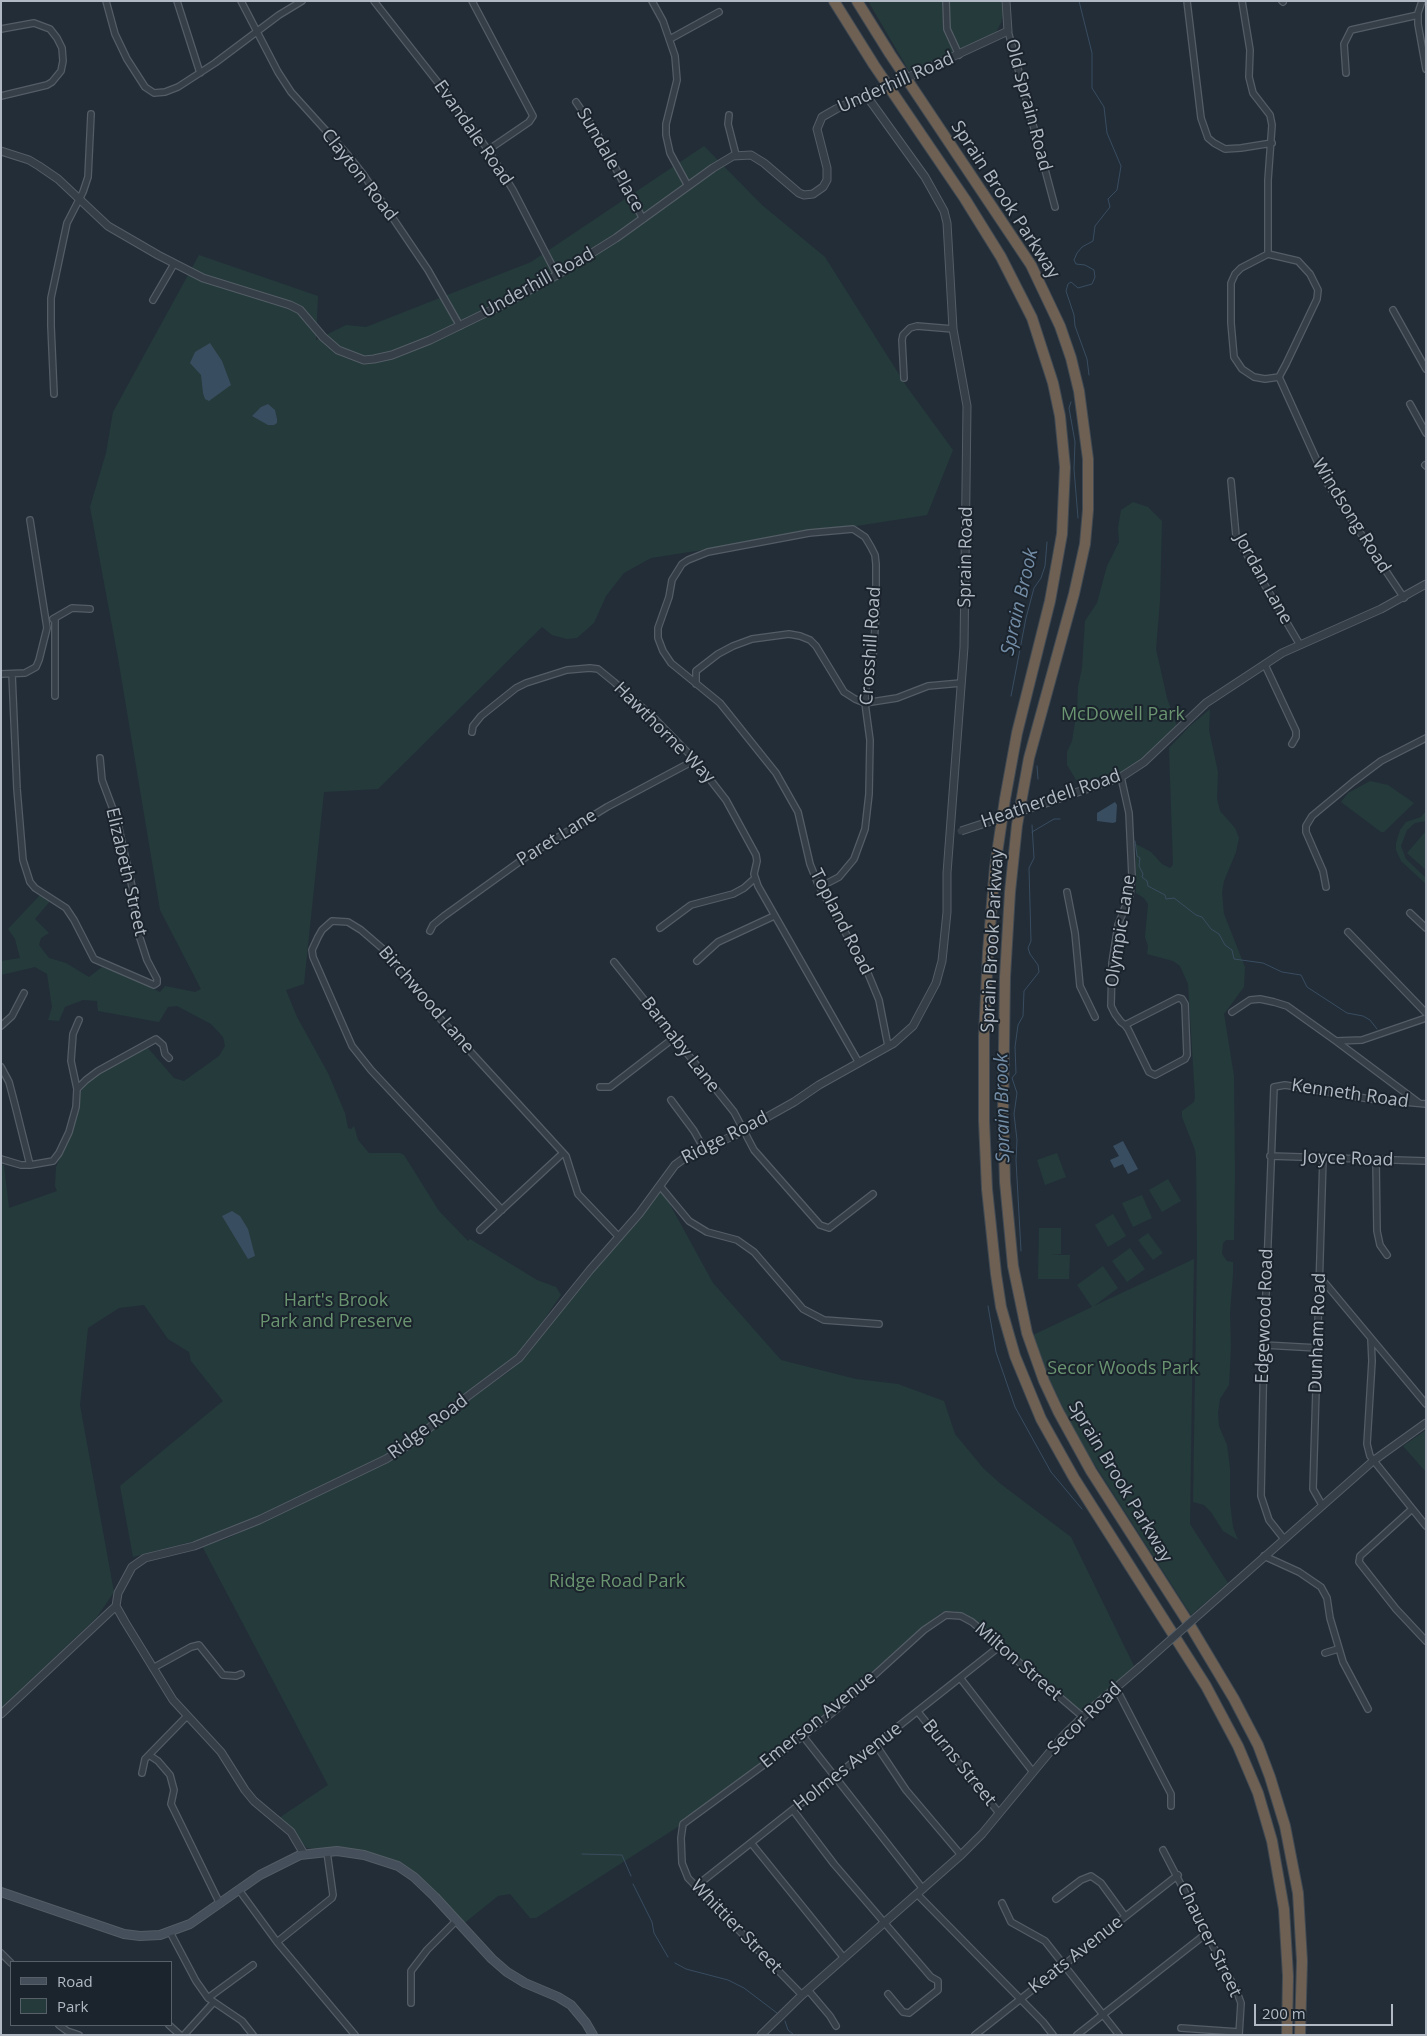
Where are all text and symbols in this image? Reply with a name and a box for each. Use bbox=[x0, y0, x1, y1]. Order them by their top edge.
street label: Old Sprain Road bbox=[1000, 37, 1056, 173]
street label: Underhill Road bbox=[835, 48, 957, 118]
street label: Evandale Road bbox=[429, 76, 517, 190]
street label: Sundale Place bbox=[572, 104, 648, 216]
street label: Sprain Brook Parkway bbox=[946, 117, 1064, 283]
street label: Clayton Road bbox=[316, 125, 402, 225]
street label: Underhill Road bbox=[478, 243, 598, 323]
street label: Windsong Road bbox=[1307, 455, 1395, 577]
street label: Sprain Road bbox=[954, 506, 978, 608]
street label: Jordan Lane bbox=[1229, 530, 1297, 628]
water label: Sprain Brook bbox=[997, 546, 1043, 658]
street label: Crosshill Road bbox=[856, 586, 886, 706]
street label: Hawthorne Way bbox=[609, 678, 719, 788]
park label: McDowell Park bbox=[1061, 704, 1185, 726]
street label: Heatherdell Road bbox=[978, 765, 1124, 833]
street label: Paret Lane bbox=[513, 805, 601, 871]
street label: Elizabeth Street bbox=[101, 806, 151, 938]
street label: Sprain Brook Parkway bbox=[977, 849, 1009, 1033]
street label: Topland Road bbox=[805, 865, 877, 979]
street label: Olympic Lane bbox=[1101, 873, 1141, 989]
street label: Birchwood Lane bbox=[374, 942, 478, 1058]
street label: Barnaby Lane bbox=[636, 993, 724, 1097]
water label: Sprain Brook bbox=[991, 1053, 1015, 1163]
street label: Kenneth Road bbox=[1290, 1075, 1410, 1113]
street label: Ridge Road bbox=[678, 1107, 772, 1169]
street label: Joyce Road bbox=[1302, 1147, 1394, 1171]
street label: Edgewood Road bbox=[1252, 1248, 1278, 1384]
street label: Dunham Road bbox=[1305, 1272, 1331, 1394]
park label: Hart's Brook Park and Preserve bbox=[260, 1290, 412, 1332]
park label: Secor Woods Park bbox=[1047, 1358, 1199, 1380]
street label: Ridge Road bbox=[384, 1390, 472, 1464]
street label: Sprain Brook Parkway bbox=[1063, 1398, 1177, 1566]
park label: Ridge Road Park bbox=[549, 1571, 685, 1593]
street label: Milton Street bbox=[970, 1618, 1066, 1706]
street label: Emerson Avenue bbox=[756, 1667, 880, 1773]
street label: Secor Road bbox=[1044, 1678, 1126, 1760]
street label: Burns Street bbox=[918, 1716, 1000, 1810]
street label: Holmes Avenue bbox=[790, 1718, 906, 1816]
street label: Whittier Street bbox=[686, 1876, 786, 1978]
street label: Chaucer Street bbox=[1172, 1879, 1246, 2001]
street label: Keats Avenue bbox=[1025, 1912, 1127, 1998]
legend bbox=[10, 1961, 172, 2026]
text: Road bbox=[57, 1971, 93, 1991]
scale bar bbox=[1257, 1994, 1396, 2026]
text: Park bbox=[57, 1996, 88, 2016]
text: 200 m bbox=[1262, 2003, 1306, 2023]

